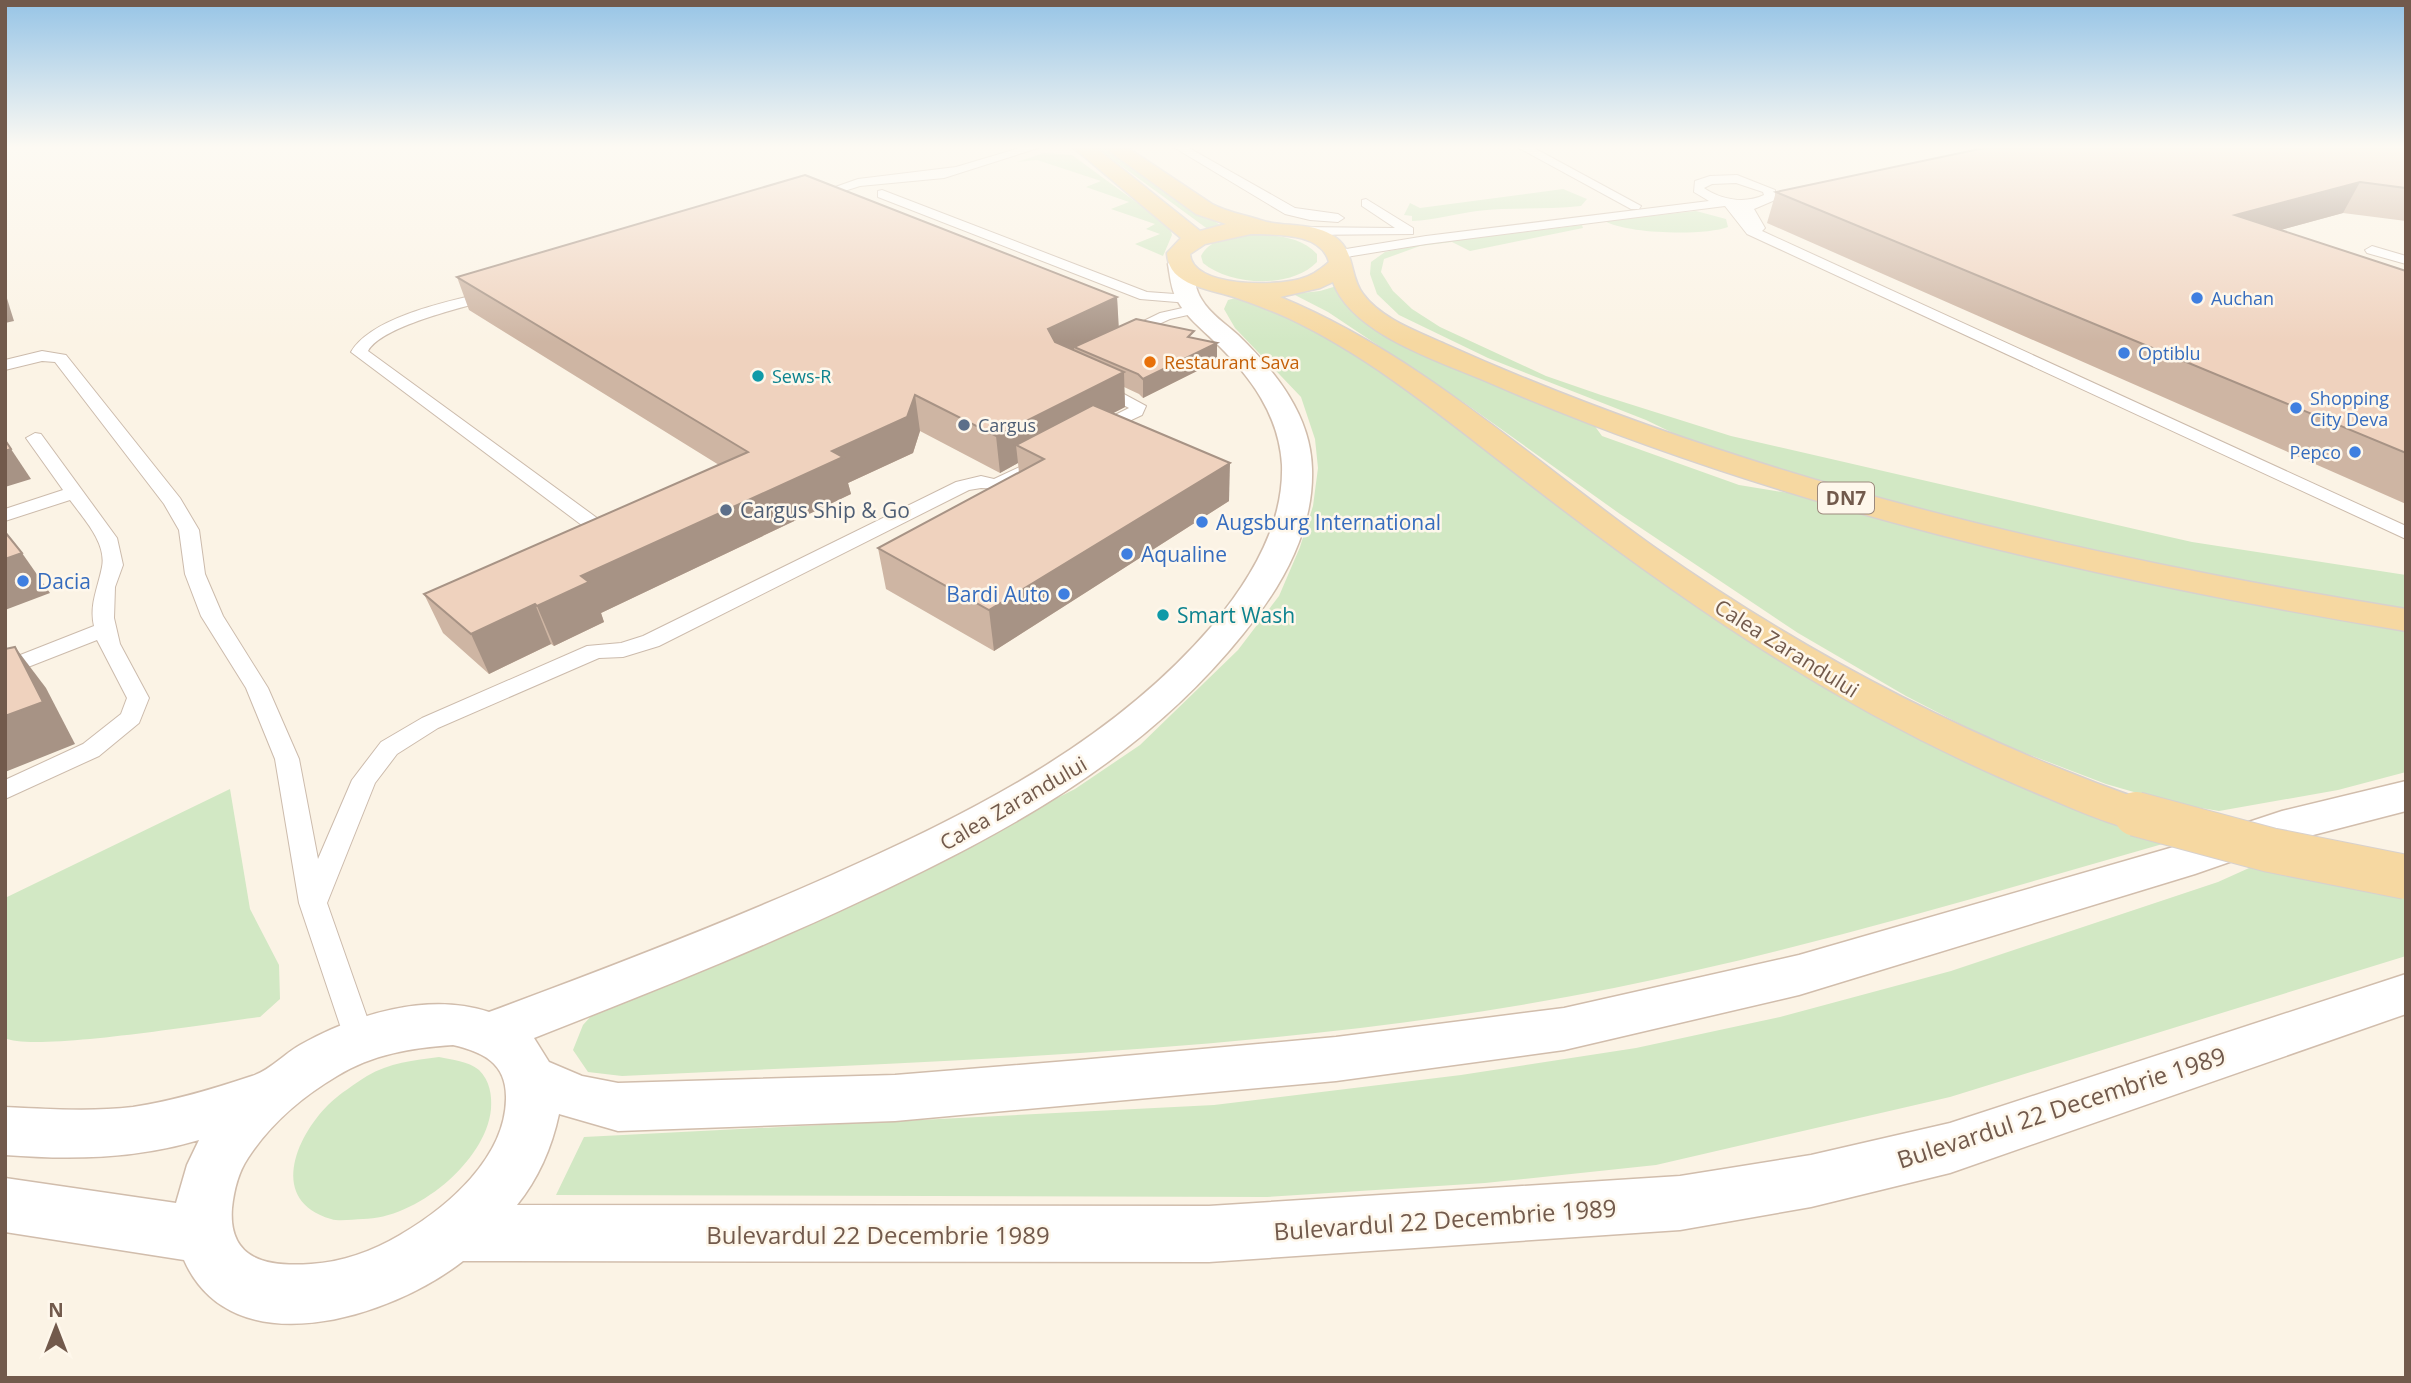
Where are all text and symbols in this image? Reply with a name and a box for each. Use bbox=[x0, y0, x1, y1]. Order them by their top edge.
place label: Auchan bbox=[2211, 286, 2274, 310]
marker: Auchan bbox=[2189, 290, 2205, 306]
place label: Optiblu bbox=[2138, 341, 2201, 365]
marker: Optiblu bbox=[2116, 345, 2132, 361]
place label: Restaurant Sava bbox=[1164, 350, 1300, 374]
marker: Restaurant Sava bbox=[1142, 354, 1158, 370]
place label: Sews-R bbox=[772, 364, 831, 388]
marker: Sews-R bbox=[750, 368, 766, 384]
place label: Shopping City Deva bbox=[2310, 386, 2389, 431]
marker: Shopping City Deva bbox=[2288, 400, 2304, 416]
place label: Cargus bbox=[978, 413, 1036, 437]
marker: Cargus bbox=[956, 417, 972, 433]
place label: Pepco bbox=[2290, 440, 2341, 464]
marker: Pepco bbox=[2347, 444, 2363, 460]
road number: DN7 bbox=[1818, 482, 1874, 513]
place label: Cargus Ship & Go bbox=[740, 496, 910, 524]
marker: Cargus Ship & Go bbox=[718, 502, 734, 518]
place label: Augsburg International bbox=[1216, 508, 1441, 536]
marker: Augsburg International bbox=[1194, 514, 1210, 530]
place label: Aqualine bbox=[1141, 540, 1227, 568]
marker: Aqualine bbox=[1119, 546, 1135, 562]
place label: Dacia bbox=[37, 567, 91, 595]
marker: Dacia bbox=[15, 573, 31, 589]
place label: Bardi Auto bbox=[946, 580, 1050, 608]
marker: Bardi Auto bbox=[1056, 586, 1072, 602]
street label: Calea Zarandului bbox=[1710, 592, 1864, 704]
place label: Smart Wash bbox=[1177, 601, 1295, 629]
marker: Smart Wash bbox=[1155, 607, 1171, 623]
street label: Calea Zarandului bbox=[934, 750, 1092, 856]
street label: Bulevardul 22 Decembrie 1989 bbox=[1893, 1038, 2229, 1176]
street label: Bulevardul 22 Decembrie 1989 bbox=[1273, 1191, 1617, 1247]
street label: Bulevardul 22 Decembrie 1989 bbox=[706, 1218, 1050, 1251]
north arrow bbox=[21, 1292, 91, 1362]
text: N bbox=[48, 1297, 64, 1323]

